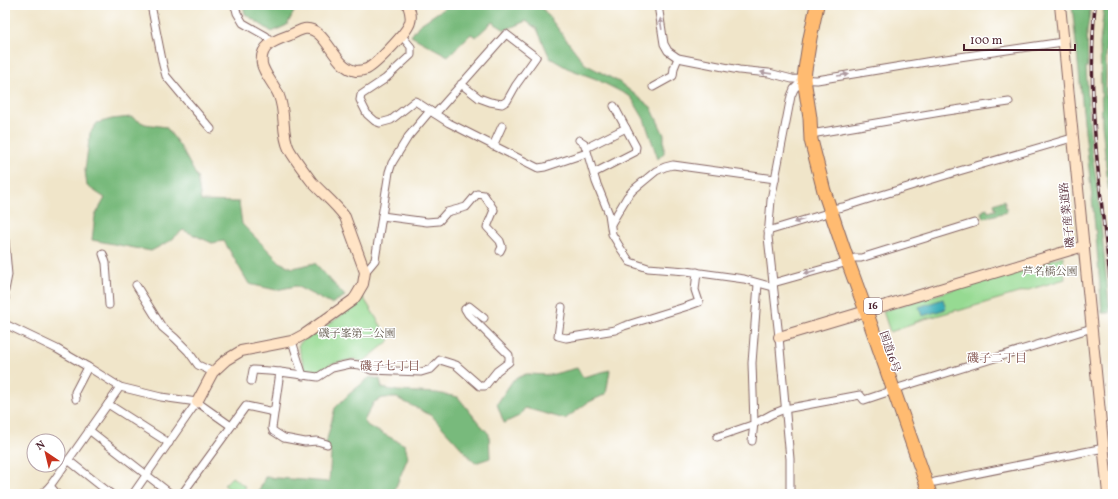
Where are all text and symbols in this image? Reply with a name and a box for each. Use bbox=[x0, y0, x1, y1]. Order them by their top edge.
one-way arrow bbox=[658, 18, 664, 30]
scale bar bbox=[964, 26, 1075, 52]
text: 100 m bbox=[970, 33, 1003, 49]
one-way arrow bbox=[760, 70, 772, 76]
one-way arrow bbox=[837, 72, 849, 78]
street label: 磯子産業道路 bbox=[1057, 181, 1079, 249]
one-way arrow bbox=[793, 218, 805, 224]
park label: 芦名橋公園 bbox=[1023, 265, 1078, 280]
one-way arrow bbox=[804, 269, 816, 275]
road number: 16 bbox=[864, 298, 882, 314]
park label: 磯子峯第二公園 bbox=[319, 327, 396, 342]
street label: 国道16号 bbox=[875, 329, 903, 375]
district label: 磯子二丁目 bbox=[967, 351, 1027, 367]
district label: 磯子七丁目 bbox=[360, 359, 420, 375]
north arrow bbox=[26, 433, 66, 473]
text: N bbox=[34, 438, 49, 454]

